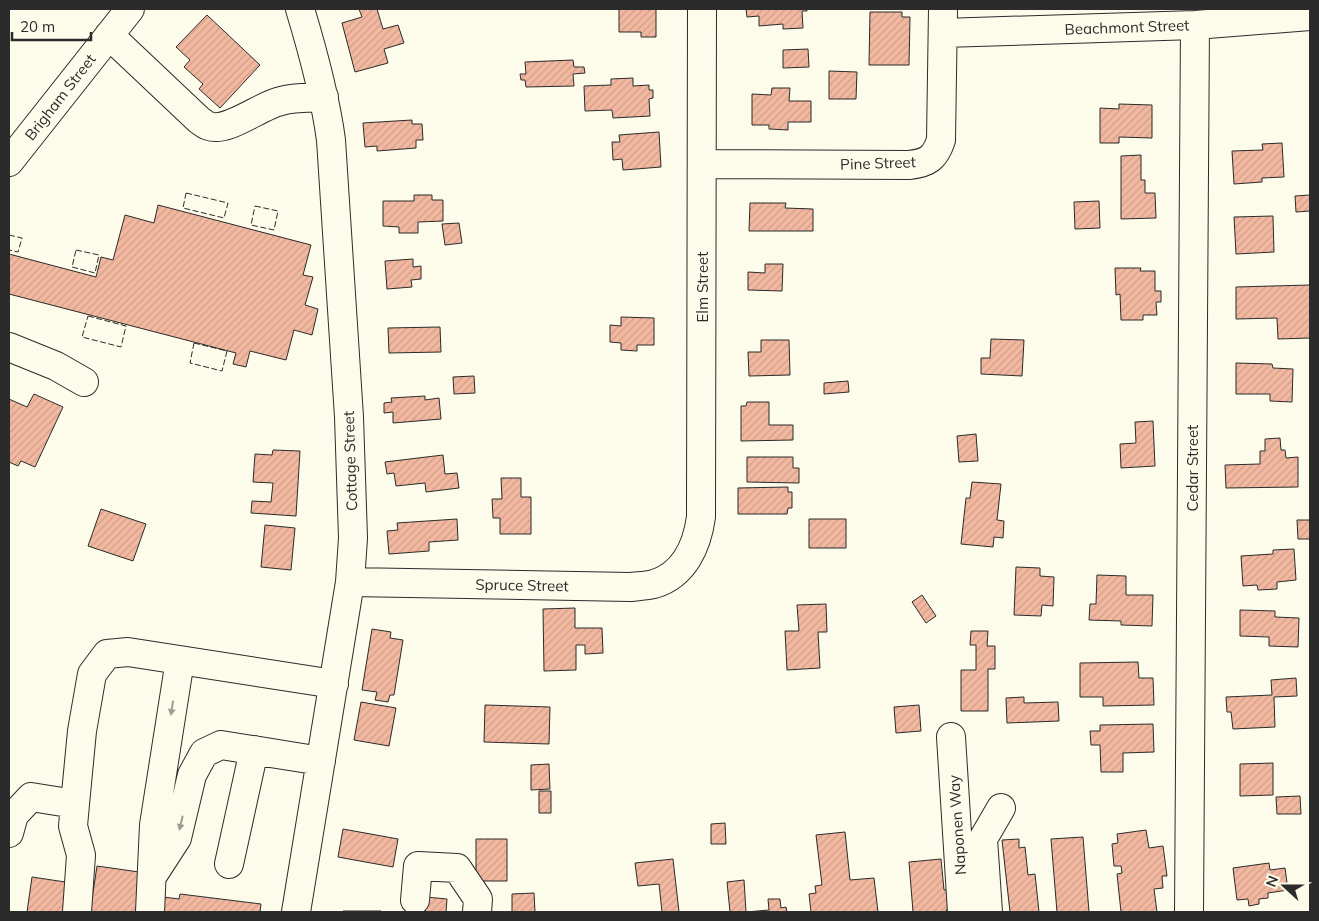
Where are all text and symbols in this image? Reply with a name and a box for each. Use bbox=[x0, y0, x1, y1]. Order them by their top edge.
scale bar bbox=[12, 10, 91, 42]
street label: Beachmont Street bbox=[1064, 15, 1190, 39]
text: 20 m bbox=[20, 17, 55, 36]
street label: Brigham Street bbox=[20, 50, 100, 144]
street label: Pine Street bbox=[840, 152, 916, 174]
street label: Elm Street bbox=[693, 252, 712, 322]
street label: Cottage Street bbox=[339, 411, 361, 511]
street label: Cedar Street bbox=[1183, 425, 1202, 511]
street label: Spruce Street bbox=[475, 575, 569, 595]
one-way arrow bbox=[168, 701, 176, 717]
street label: Naponen Way bbox=[944, 774, 970, 876]
one-way arrow bbox=[177, 815, 185, 830]
north arrow bbox=[1259, 861, 1309, 911]
text: N bbox=[1262, 873, 1282, 890]

